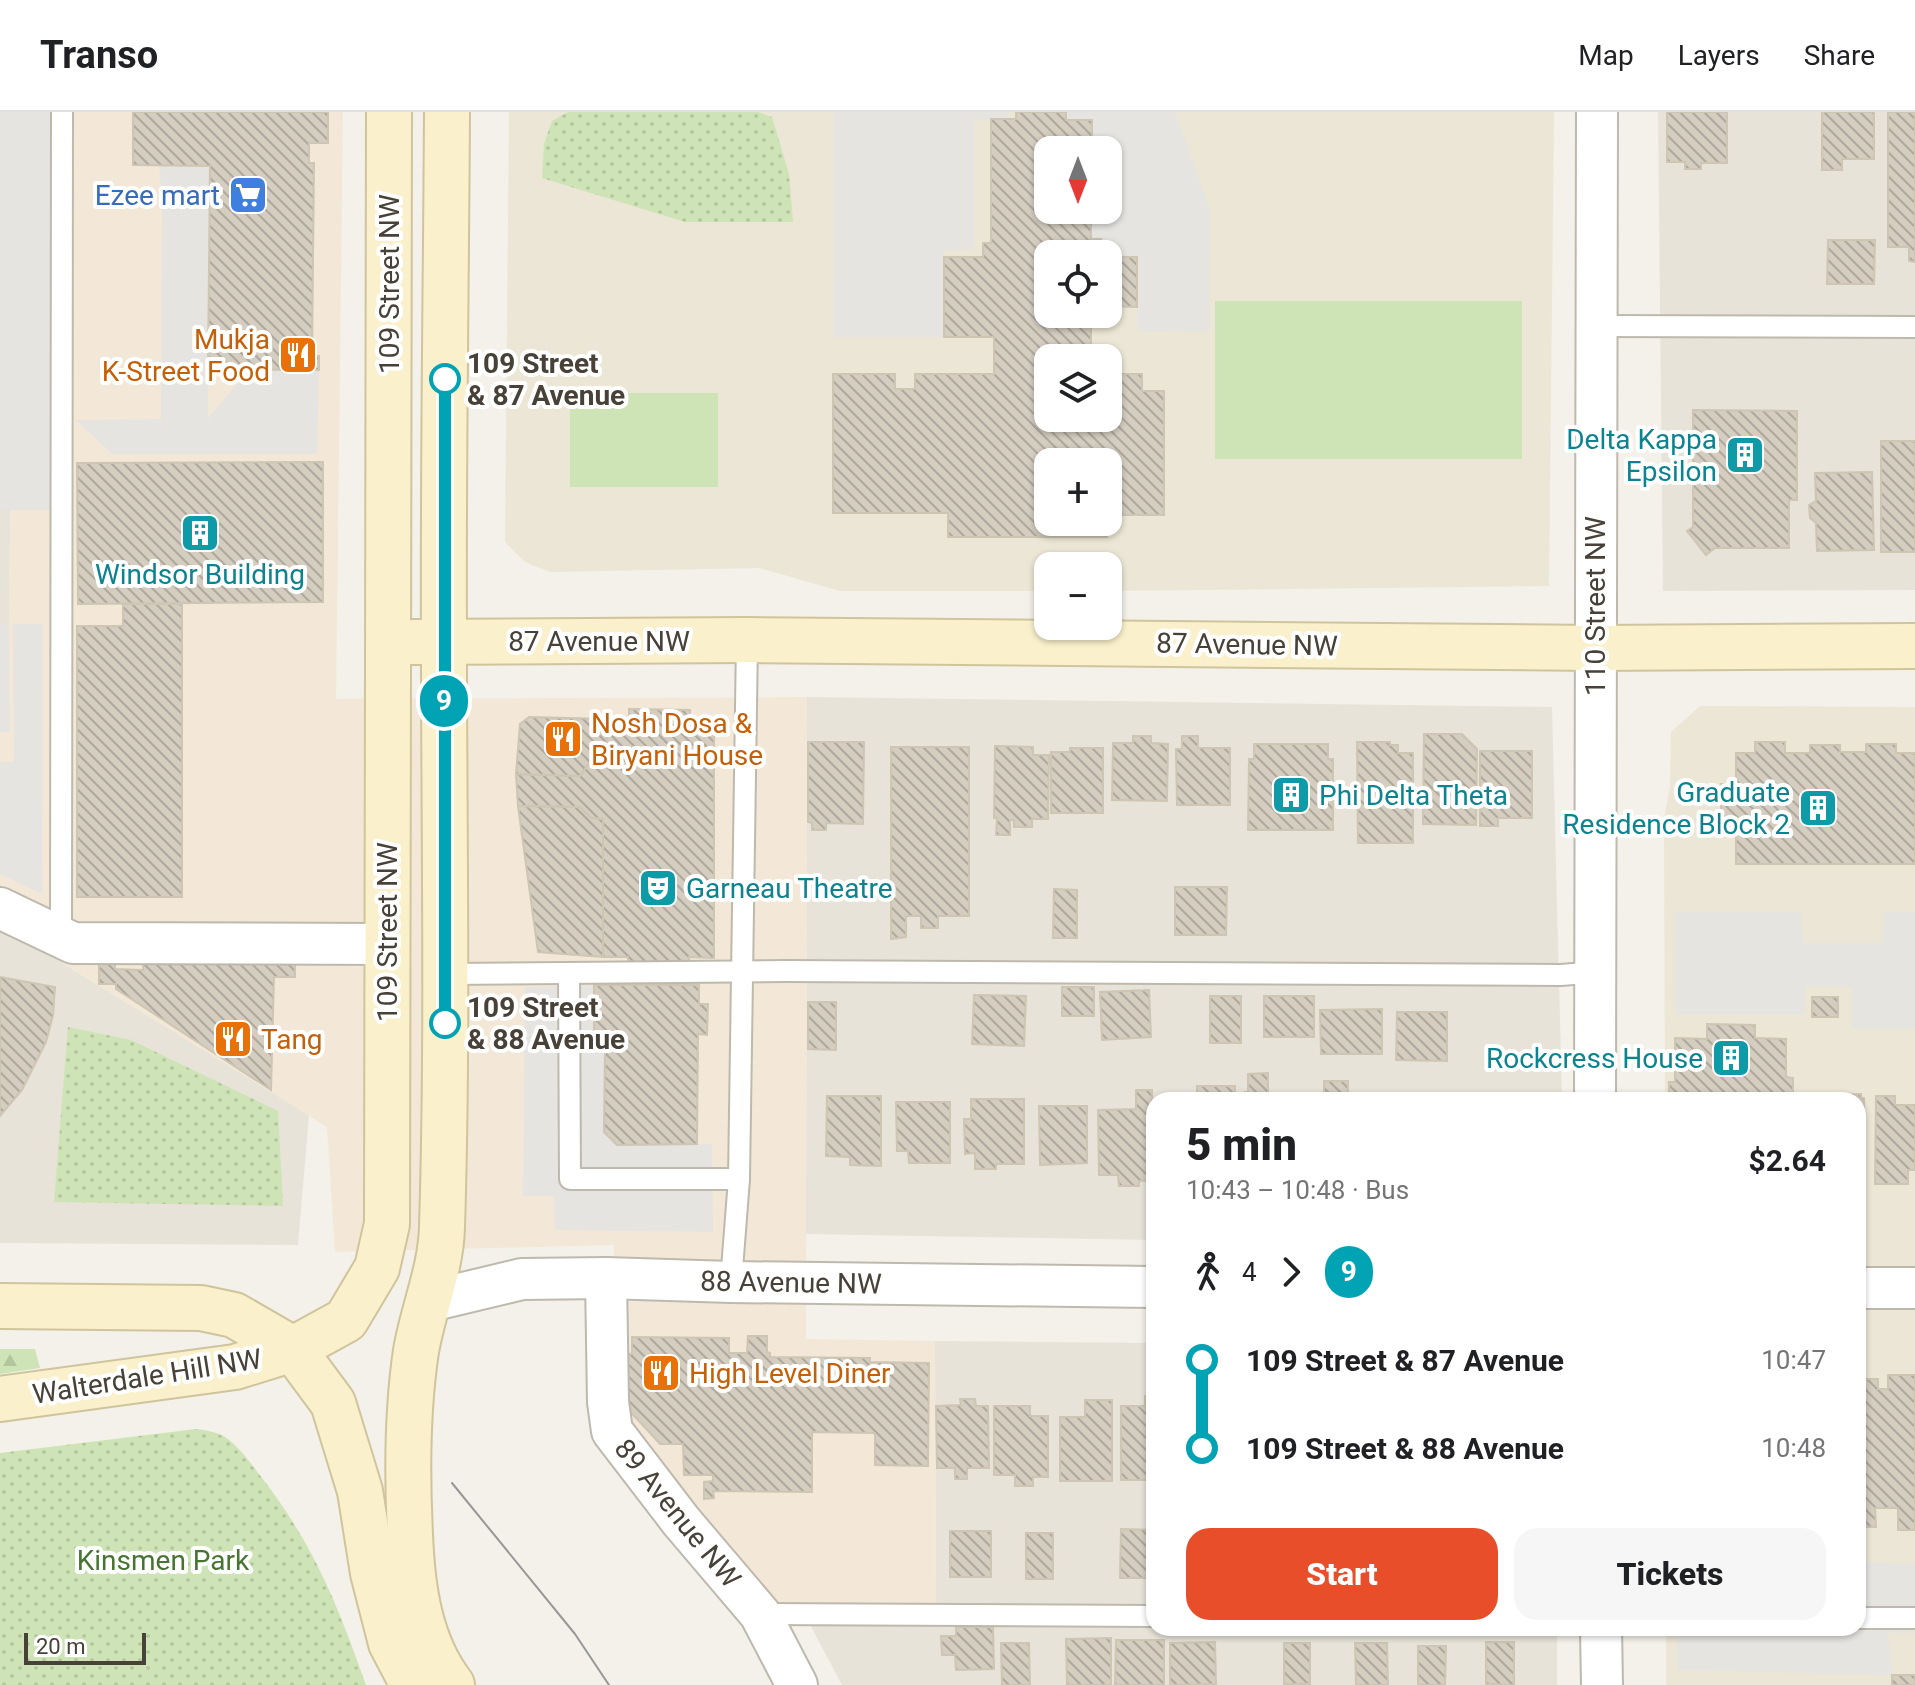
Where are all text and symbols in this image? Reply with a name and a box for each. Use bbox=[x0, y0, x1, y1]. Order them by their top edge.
text: Transo bbox=[40, 33, 158, 77]
text: Map bbox=[1578, 39, 1634, 72]
text: Layers bbox=[1678, 39, 1760, 72]
text: Share bbox=[1804, 39, 1875, 72]
north arrow bbox=[1034, 136, 1122, 224]
map controls bbox=[1034, 136, 1122, 640]
supermarket icon: Ezee mart bbox=[227, 174, 269, 216]
place label: Ezee mart bbox=[95, 179, 220, 212]
street label: 109 Street NW bbox=[373, 194, 406, 374]
button: locate bbox=[1034, 240, 1122, 328]
place label: Mukja K-Street Food bbox=[102, 323, 270, 388]
restaurant icon: Mukja K-Street Food bbox=[277, 334, 319, 376]
button: layers bbox=[1034, 344, 1122, 432]
place label: 109 Street & 87 Avenue bbox=[467, 347, 625, 412]
marker: 109 Street & 87 Avenue bbox=[430, 364, 460, 394]
place label: Delta Kappa Epsilon bbox=[1566, 423, 1717, 488]
building icon: Delta Kappa Epsilon bbox=[1724, 434, 1766, 476]
button: + bbox=[1034, 448, 1122, 536]
building icon: Windsor Building bbox=[179, 512, 221, 554]
street label: 110 Street NW bbox=[1579, 516, 1612, 696]
button: − bbox=[1034, 552, 1122, 640]
place label: Windsor Building bbox=[95, 558, 305, 591]
street label: 87 Avenue NW bbox=[508, 625, 690, 658]
street label: 87 Avenue NW bbox=[1156, 626, 1338, 663]
line badge: 9 bbox=[418, 675, 470, 727]
text: 9 bbox=[436, 684, 452, 717]
place label: Nosh Dosa & Biryani House bbox=[591, 707, 763, 772]
restaurant icon: Nosh Dosa & Biryani House bbox=[542, 718, 584, 760]
building icon: Phi Delta Theta bbox=[1270, 774, 1312, 816]
place label: Graduate Residence Block 2 bbox=[1562, 776, 1790, 841]
place label: Phi Delta Theta bbox=[1319, 779, 1508, 812]
building icon: Graduate Residence Block 2 bbox=[1797, 787, 1839, 829]
street label: 109 Street NW bbox=[371, 842, 404, 1022]
theatre icon: Garneau Theatre bbox=[637, 867, 679, 909]
place label: Garneau Theatre bbox=[686, 872, 893, 905]
place label: 109 Street & 88 Avenue bbox=[467, 991, 625, 1056]
marker: 109 Street & 88 Avenue bbox=[430, 1008, 460, 1038]
restaurant icon: Tang bbox=[212, 1018, 254, 1060]
place label: Tang bbox=[261, 1023, 323, 1056]
building icon: Rockcress House bbox=[1710, 1037, 1752, 1079]
place label: Rockcress House bbox=[1486, 1042, 1703, 1075]
text: 5 min bbox=[1186, 1119, 1297, 1171]
text: $2.64 bbox=[1748, 1143, 1826, 1178]
text: 10:43 – 10:48 · Bus bbox=[1186, 1175, 1409, 1205]
icon: walk bbox=[1186, 1250, 1230, 1294]
icon: forward bbox=[1269, 1250, 1313, 1294]
text: 9 bbox=[1341, 1255, 1357, 1288]
text: 4 bbox=[1242, 1257, 1257, 1287]
street label: 88 Avenue NW bbox=[700, 1264, 882, 1301]
street label: Walterdale Hill NW bbox=[30, 1342, 264, 1411]
text: 109 Street & 87 Avenue bbox=[1246, 1343, 1564, 1378]
text: 10:47 bbox=[1761, 1345, 1826, 1375]
restaurant icon: High Level Diner bbox=[640, 1352, 682, 1394]
place label: High Level Diner bbox=[689, 1357, 891, 1390]
text: 109 Street & 88 Avenue bbox=[1246, 1431, 1564, 1466]
street label: 89 Avenue NW bbox=[608, 1432, 748, 1594]
text: 10:48 bbox=[1761, 1433, 1826, 1463]
button: Start bbox=[1186, 1528, 1498, 1620]
button: Tickets bbox=[1514, 1528, 1826, 1620]
park label: Kinsmen Park bbox=[77, 1544, 250, 1577]
scale bar bbox=[24, 1629, 146, 1665]
text: 20 m bbox=[36, 1634, 85, 1659]

